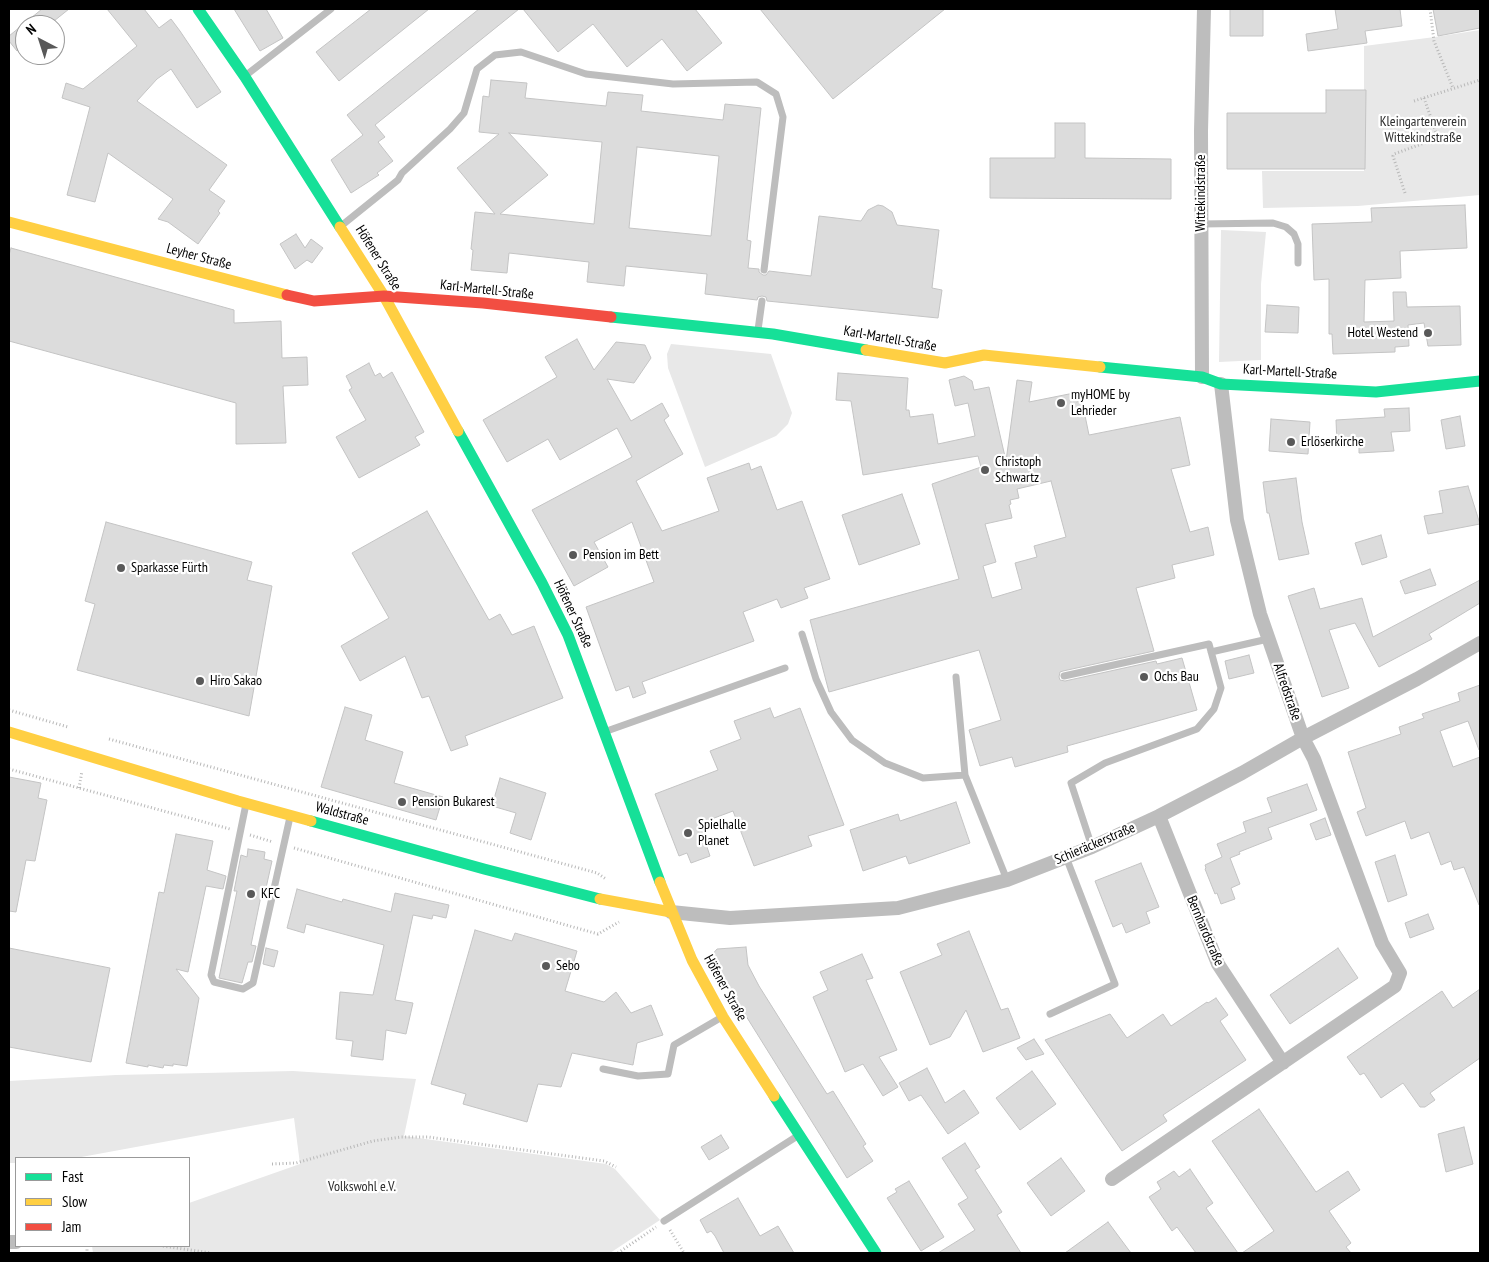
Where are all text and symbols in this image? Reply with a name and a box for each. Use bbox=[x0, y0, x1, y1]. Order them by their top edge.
north arrow bbox=[15, 15, 65, 65]
text: N bbox=[22, 20, 40, 39]
park label: Kleingartenverein Wittekindstraße bbox=[1380, 114, 1466, 146]
street label: Wittekindstraße bbox=[1193, 154, 1209, 232]
street label: Höfener Straße bbox=[351, 222, 405, 294]
street label: Leyher Straße bbox=[165, 240, 233, 274]
street label: Karl-Martell-Straße bbox=[439, 277, 535, 303]
street label: Karl-Martell-Straße bbox=[842, 323, 938, 355]
place label: Hotel Westend bbox=[1348, 325, 1418, 341]
marker: Hotel Westend bbox=[1422, 327, 1434, 339]
street label: Karl-Martell-Straße bbox=[1243, 361, 1337, 383]
place label: myHOME by Lehrieder bbox=[1071, 387, 1130, 420]
marker: myHOME by Lehrieder bbox=[1055, 397, 1067, 409]
place label: Erlöserkirche bbox=[1301, 434, 1364, 450]
marker: Erlöserkirche bbox=[1285, 436, 1297, 448]
place label: Christoph Schwartz bbox=[995, 454, 1041, 487]
marker: Christoph Schwartz bbox=[979, 464, 991, 476]
place label: Pension im Bett bbox=[583, 547, 659, 563]
marker: Pension im Bett bbox=[567, 549, 579, 561]
place label: Sparkasse Fürth bbox=[131, 560, 208, 576]
marker: Sparkasse Fürth bbox=[115, 562, 127, 574]
street label: Höfener Straße bbox=[550, 577, 596, 651]
street label: Alfredstraße bbox=[1269, 661, 1305, 723]
place label: Ochs Bau bbox=[1154, 669, 1199, 685]
marker: Ochs Bau bbox=[1138, 671, 1150, 683]
place label: Hiro Sakao bbox=[210, 673, 262, 689]
marker: Hiro Sakao bbox=[194, 675, 206, 687]
place label: Pension Bukarest bbox=[412, 794, 495, 810]
marker: Pension Bukarest bbox=[396, 796, 408, 808]
street label: Waldstraße bbox=[314, 799, 370, 829]
place label: Spielhalle Planet bbox=[698, 817, 746, 850]
street label: Schieräckerstraße bbox=[1052, 819, 1138, 869]
marker: Spielhalle Planet bbox=[682, 827, 694, 839]
place label: KFC bbox=[261, 886, 280, 902]
marker: KFC bbox=[245, 888, 257, 900]
street label: Bernhardstraße bbox=[1183, 893, 1227, 969]
street label: Höfener Straße bbox=[700, 952, 750, 1024]
place label: Sebo bbox=[556, 958, 580, 974]
marker: Sebo bbox=[540, 960, 552, 972]
legend bbox=[15, 1157, 190, 1247]
text: Fast bbox=[62, 1167, 83, 1186]
park label: Volkswohl e.V. bbox=[328, 1179, 396, 1195]
text: Slow bbox=[62, 1192, 87, 1211]
text: Jam bbox=[62, 1217, 81, 1236]

